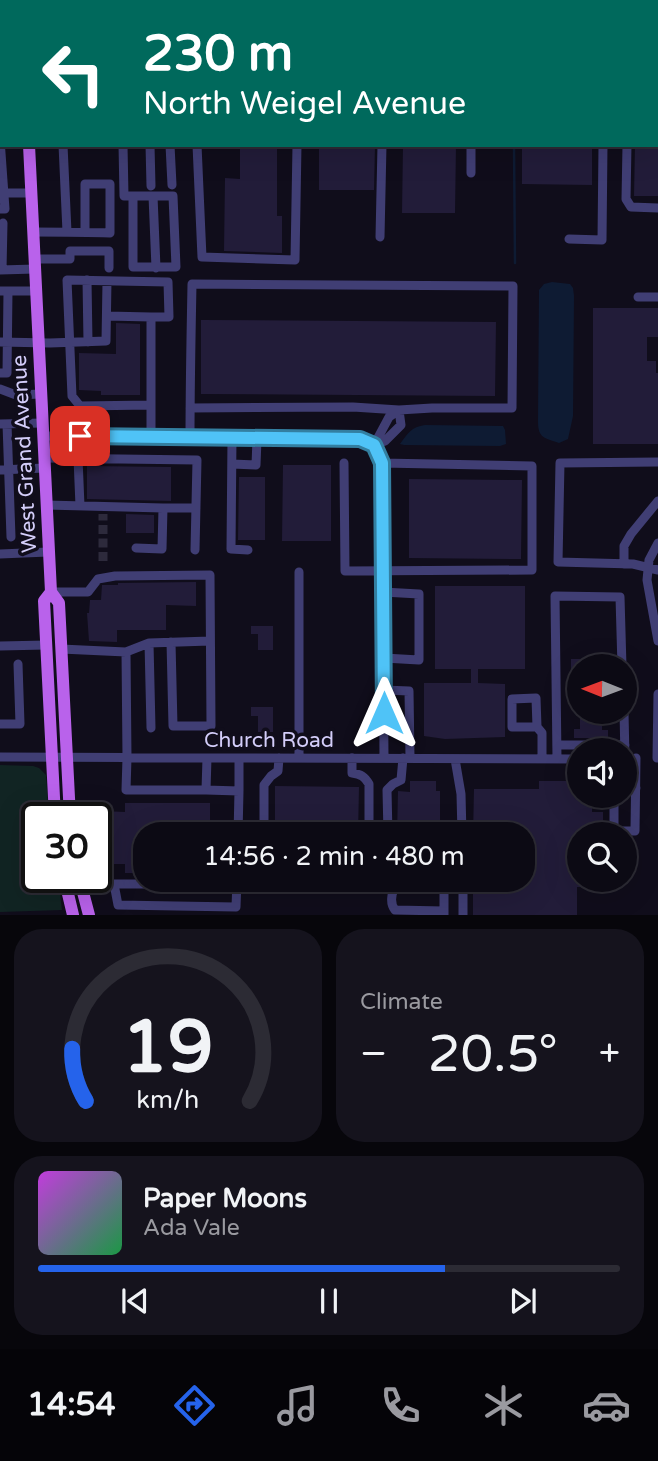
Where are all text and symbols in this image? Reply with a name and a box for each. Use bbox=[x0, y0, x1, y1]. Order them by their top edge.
text: 230 m bbox=[143, 25, 293, 84]
icon: left bbox=[28, 28, 119, 119]
text: North Weigel Avenue bbox=[143, 85, 466, 123]
street label: West Grand Avenue bbox=[7, 354, 42, 554]
pin bbox=[50, 406, 110, 466]
icon: arrive bbox=[61, 417, 99, 455]
north arrow bbox=[567, 654, 637, 724]
map controls bbox=[567, 654, 637, 892]
position arrow bbox=[347, 676, 421, 750]
street label: Church Road bbox=[204, 728, 334, 753]
button: sound bbox=[567, 738, 637, 808]
speed limit sign: 30 bbox=[21, 802, 112, 893]
button: search bbox=[567, 822, 637, 892]
text: 14:56 · 2 min · 480 m bbox=[203, 841, 465, 872]
text: Climate bbox=[360, 988, 443, 1016]
text: 19 bbox=[122, 1005, 214, 1093]
text: 20.5° bbox=[428, 1023, 558, 1086]
text: − bbox=[360, 1031, 387, 1077]
text: + bbox=[599, 1031, 620, 1077]
text: km/h bbox=[137, 1085, 199, 1115]
text: Paper Moons bbox=[143, 1183, 307, 1214]
text: Ada Vale bbox=[143, 1214, 240, 1242]
icon: previous bbox=[116, 1282, 154, 1320]
icon: pause bbox=[310, 1282, 348, 1320]
icon: next bbox=[504, 1282, 542, 1320]
icon: directions bbox=[170, 1381, 219, 1430]
icon: music bbox=[273, 1381, 322, 1430]
icon: phone bbox=[376, 1381, 425, 1430]
icon: climate bbox=[479, 1381, 528, 1430]
icon: car bbox=[582, 1381, 631, 1430]
text: 14:54 bbox=[27, 1386, 116, 1424]

